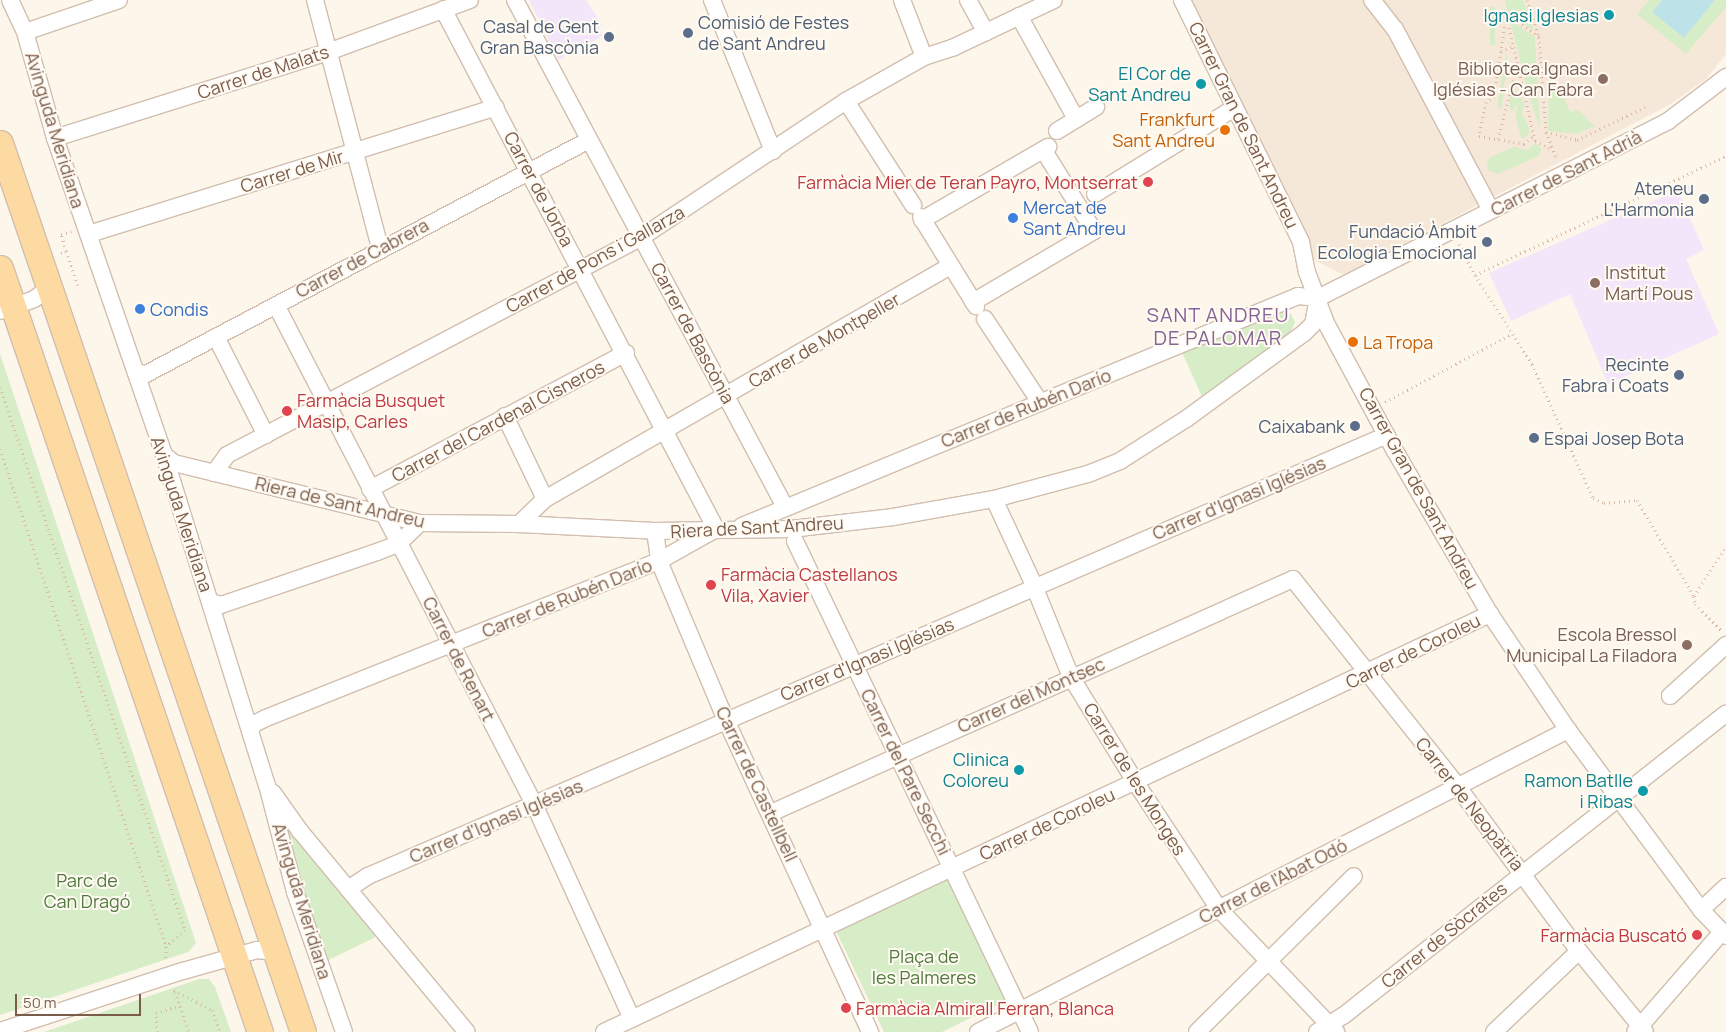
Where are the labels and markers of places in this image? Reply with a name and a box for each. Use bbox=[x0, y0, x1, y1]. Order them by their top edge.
place label: Ignasi Iglesias bbox=[1484, 4, 1599, 26]
marker: Ignasi Iglesias bbox=[1603, 9, 1615, 21]
place label: Comisió de Festes de Sant Andreu bbox=[698, 12, 849, 54]
place label: Casal de Gent Gran Bascònia bbox=[480, 16, 599, 58]
marker: Comisió de Festes de Sant Andreu bbox=[682, 27, 694, 39]
marker: Casal de Gent Gran Bascònia bbox=[603, 31, 615, 43]
place label: Biblioteca Ignasi Iglésias - Can Fabra bbox=[1433, 58, 1593, 100]
place label: El Cor de Sant Andreu bbox=[1088, 63, 1191, 106]
marker: Biblioteca Ignasi Iglésias - Can Fabra bbox=[1597, 73, 1609, 85]
marker: El Cor de Sant Andreu bbox=[1195, 78, 1207, 90]
place label: Frankfurt Sant Andreu bbox=[1112, 109, 1215, 152]
marker: Frankfurt Sant Andreu bbox=[1219, 124, 1231, 136]
place label: Farmàcia Mier de Teran Payro, Montserrat bbox=[797, 171, 1138, 193]
marker: Farmàcia Mier de Teran Payro, Montserrat bbox=[1142, 176, 1154, 188]
place label: Ateneu L'Harmonia bbox=[1604, 178, 1694, 220]
marker: Ateneu L'Harmonia bbox=[1698, 193, 1710, 205]
place label: Mercat de Sant Andreu bbox=[1023, 197, 1126, 240]
marker: Mercat de Sant Andreu bbox=[1007, 212, 1019, 224]
place label: Fundació Àmbit Ecologia Emocional bbox=[1318, 221, 1477, 264]
marker: Fundació Àmbit Ecologia Emocional bbox=[1481, 236, 1493, 248]
place label: Institut Martí Pous bbox=[1605, 262, 1693, 304]
marker: Institut Martí Pous bbox=[1589, 277, 1601, 289]
place label: Condis bbox=[150, 298, 208, 320]
marker: Condis bbox=[134, 303, 146, 315]
place label: La Tropa bbox=[1363, 331, 1433, 353]
marker: La Tropa bbox=[1347, 336, 1359, 348]
place label: Recinte Fabra i Coats bbox=[1562, 354, 1669, 396]
marker: Recinte Fabra i Coats bbox=[1673, 369, 1685, 381]
place label: Farmàcia Busquet Masip, Carles bbox=[297, 390, 445, 432]
marker: Farmàcia Busquet Masip, Carles bbox=[281, 405, 293, 417]
place label: Caixabank bbox=[1259, 415, 1345, 437]
marker: Caixabank bbox=[1349, 420, 1361, 432]
place label: Espai Josep Bota bbox=[1544, 427, 1684, 449]
marker: Espai Josep Bota bbox=[1528, 432, 1540, 444]
place label: Farmàcia Castellanos Vila, Xavier bbox=[721, 564, 898, 606]
marker: Farmàcia Castellanos Vila, Xavier bbox=[705, 579, 717, 591]
place label: Escola Bressol Municipal La Filadora bbox=[1506, 624, 1677, 666]
marker: Escola Bressol Municipal La Filadora bbox=[1681, 639, 1693, 651]
place label: Clinica Coloreu bbox=[943, 749, 1009, 792]
marker: Clinica Coloreu bbox=[1013, 764, 1025, 776]
place label: Ramon Batlle i Ribas bbox=[1524, 770, 1633, 812]
marker: Ramon Batlle i Ribas bbox=[1637, 785, 1649, 797]
place label: Farmàcia Buscató bbox=[1540, 924, 1687, 946]
marker: Farmàcia Buscató bbox=[1691, 929, 1703, 941]
place label: Farmàcia Almirall Ferran, Blanca bbox=[856, 997, 1114, 1019]
marker: Farmàcia Almirall Ferran, Blanca bbox=[840, 1002, 852, 1014]

